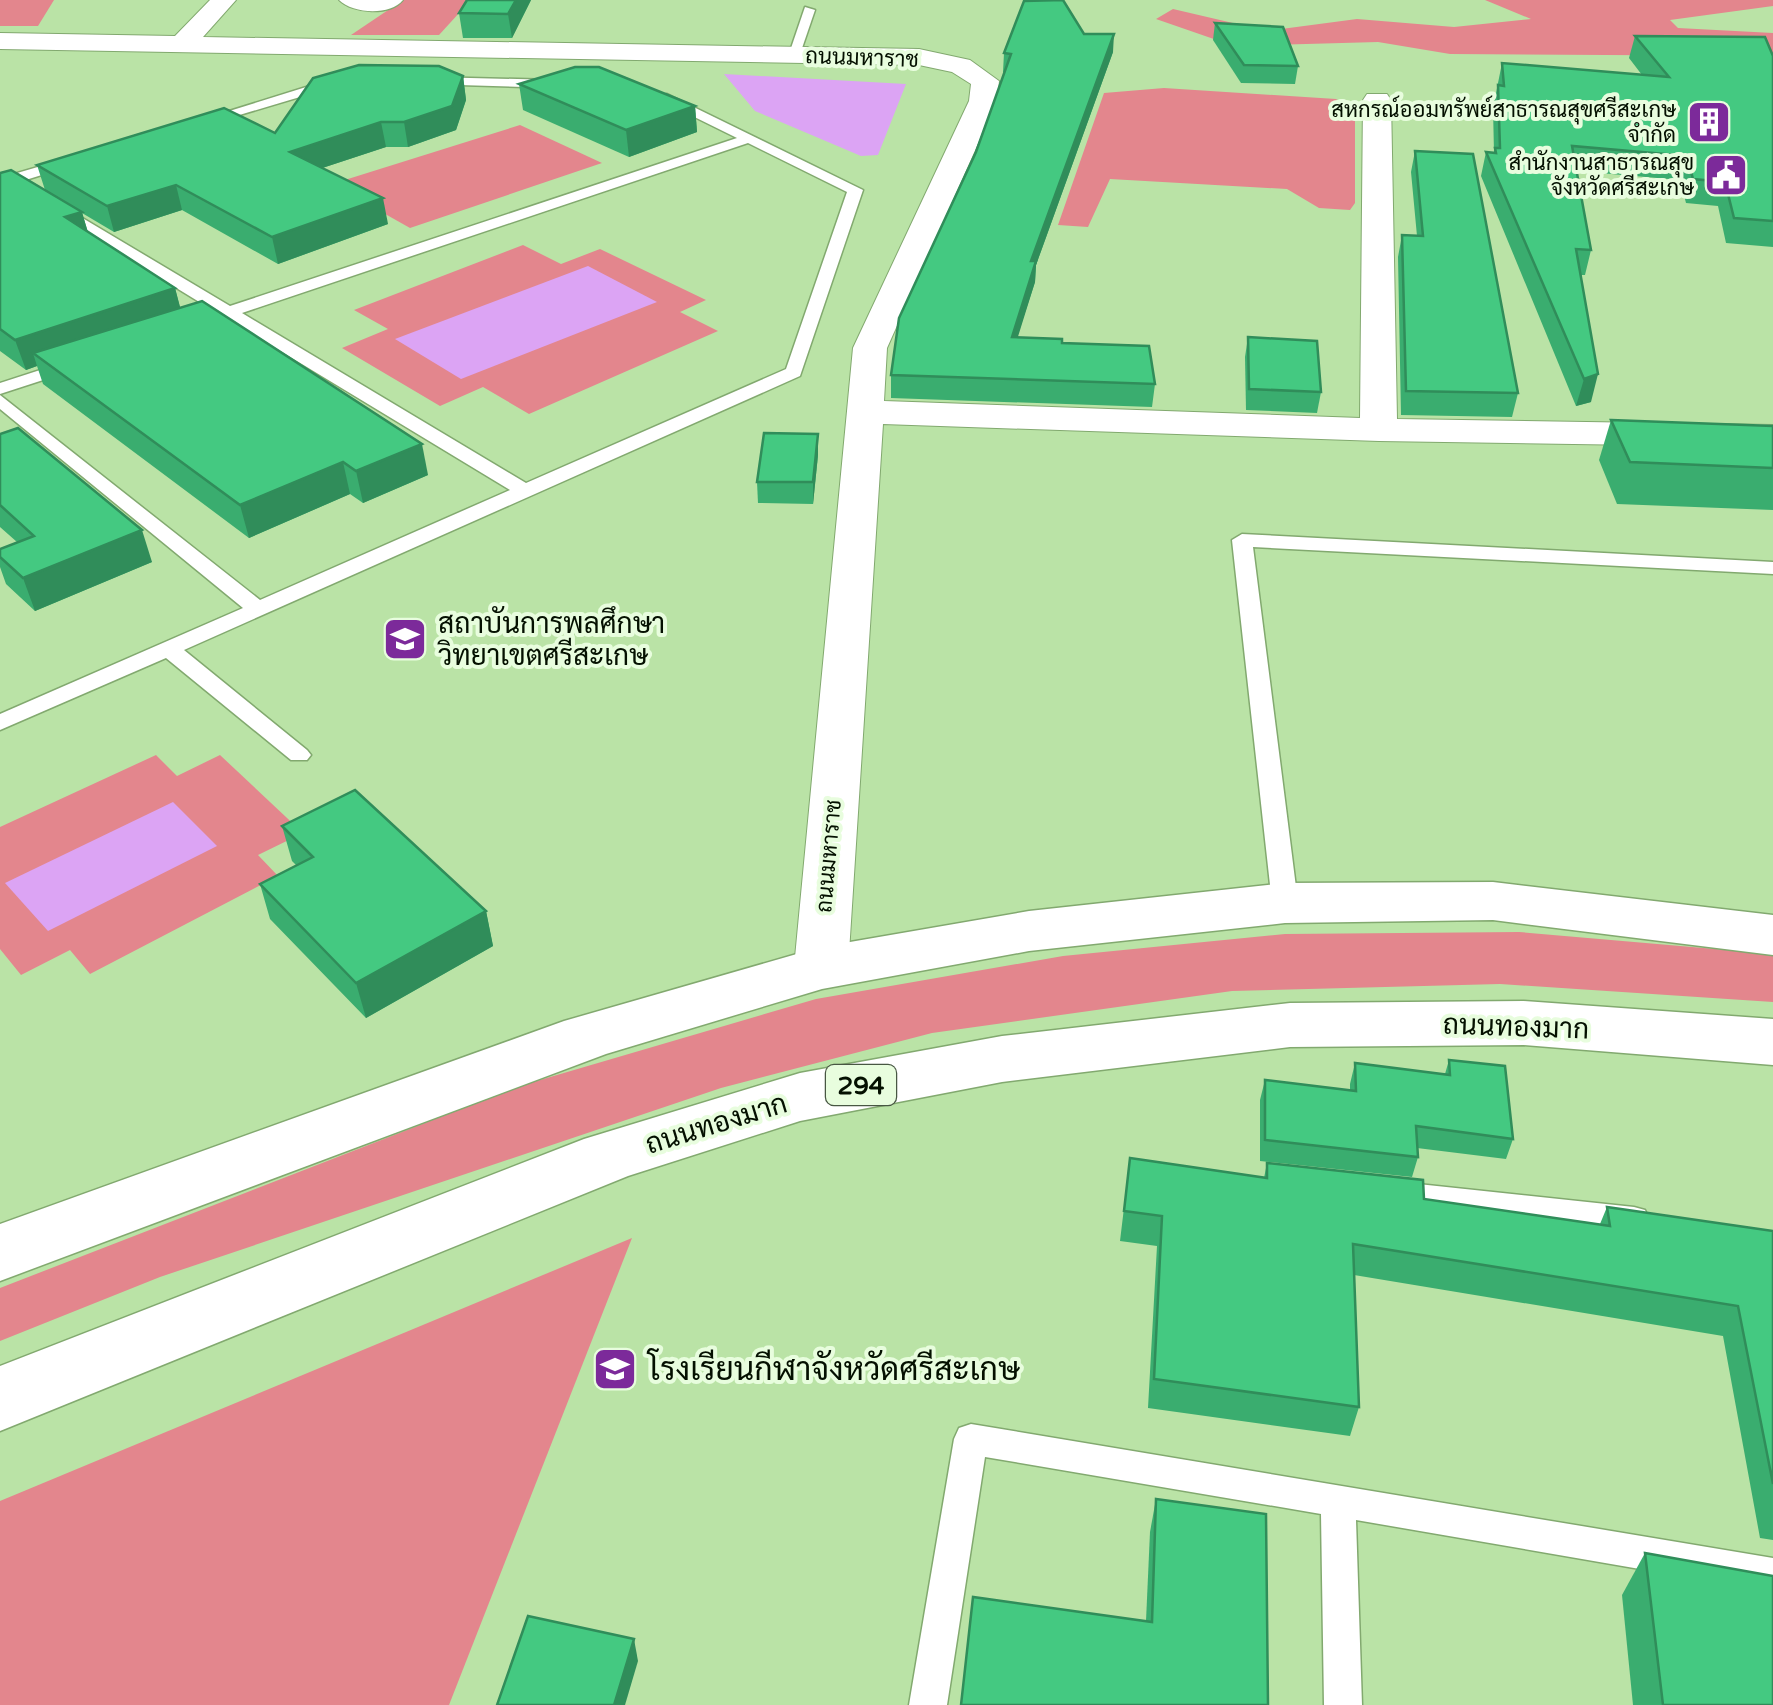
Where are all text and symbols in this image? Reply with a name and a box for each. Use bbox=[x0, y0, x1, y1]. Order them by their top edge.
street label: ถนนมหาราช bbox=[805, 43, 919, 73]
place label: สหกรณ์ออมทรัพย์สาธารณสุขศรีสะเกษ จำกัด bbox=[1331, 95, 1677, 148]
building icon: สหกรณ์ออมทรัพย์สาธารณสุขศรีสะเกษ จำกัด bbox=[1686, 99, 1732, 145]
place label: สำนักงานสาธารณสุข จังหวัดศรีสะเกษ bbox=[1508, 149, 1695, 201]
public building icon: สำนักงานสาธารณสุข จังหวัดศรีสะเกษ bbox=[1703, 152, 1749, 198]
place label: สถาบันการพลศึกษา วิทยาเขตศรีสะเกษ bbox=[437, 605, 665, 673]
school or university icon: สถาบันการพลศึกษา วิทยาเขตศรีสะเกษ bbox=[382, 616, 428, 662]
street label: ถนนมหาราช bbox=[811, 798, 847, 914]
street label: ถนนทองมาก bbox=[1442, 1007, 1590, 1047]
road number: 294 bbox=[826, 1065, 896, 1105]
street label: ถนนทองมาก bbox=[641, 1086, 791, 1162]
school or university icon: โรงเรียนกีฬาจังหวัดศรีสะเกษ bbox=[592, 1346, 638, 1392]
place label: โรงเรียนกีฬาจังหวัดศรีสะเกษ bbox=[646, 1348, 1020, 1389]

